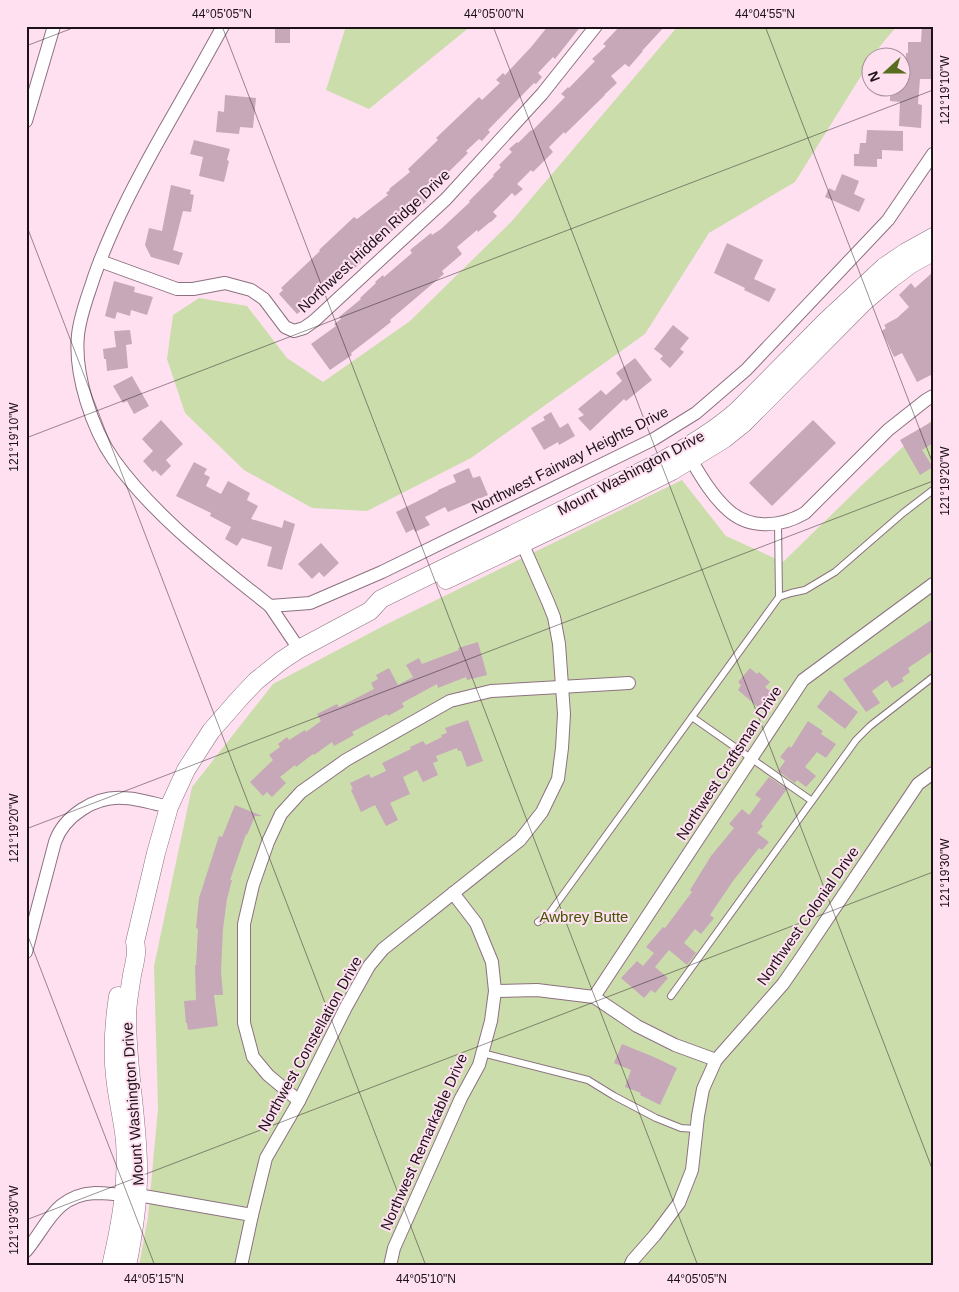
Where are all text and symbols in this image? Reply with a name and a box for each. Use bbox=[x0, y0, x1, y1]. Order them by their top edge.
text: 44°05'05"N bbox=[192, 7, 252, 21]
text: 44°05'00"N bbox=[464, 7, 524, 21]
text: 44°04'55"N bbox=[735, 7, 795, 21]
north arrow bbox=[862, 48, 912, 98]
text: 121°19'10"W bbox=[938, 55, 952, 125]
text: N bbox=[865, 69, 883, 84]
street label: Northwest Hidden Ridge Drive bbox=[294, 166, 453, 316]
text: 121°19'10"W bbox=[7, 402, 21, 472]
street label: Northwest Fairway Heights Drive bbox=[469, 402, 671, 517]
street label: Mount Washington Drive bbox=[555, 427, 707, 518]
text: 121°19'20"W bbox=[938, 446, 952, 516]
street label: Northwest Craftsman Drive bbox=[672, 683, 785, 843]
text: 121°19'20"W bbox=[7, 793, 21, 863]
text: 121°19'30"W bbox=[938, 838, 952, 908]
street label: Northwest Colonial Drive bbox=[753, 843, 862, 988]
park label: Awbrey Butte bbox=[540, 908, 628, 925]
street label: Northwest Constellation Drive bbox=[254, 953, 365, 1134]
street label: Mount Washington Drive bbox=[118, 1022, 147, 1186]
street label: Northwest Remarkable Drive bbox=[377, 1051, 470, 1233]
text: 121°19'30"W bbox=[7, 1185, 21, 1255]
text: 44°05'15"N bbox=[124, 1272, 184, 1286]
text: 44°05'10"N bbox=[396, 1272, 456, 1286]
text: 44°05'05"N bbox=[667, 1272, 727, 1286]

